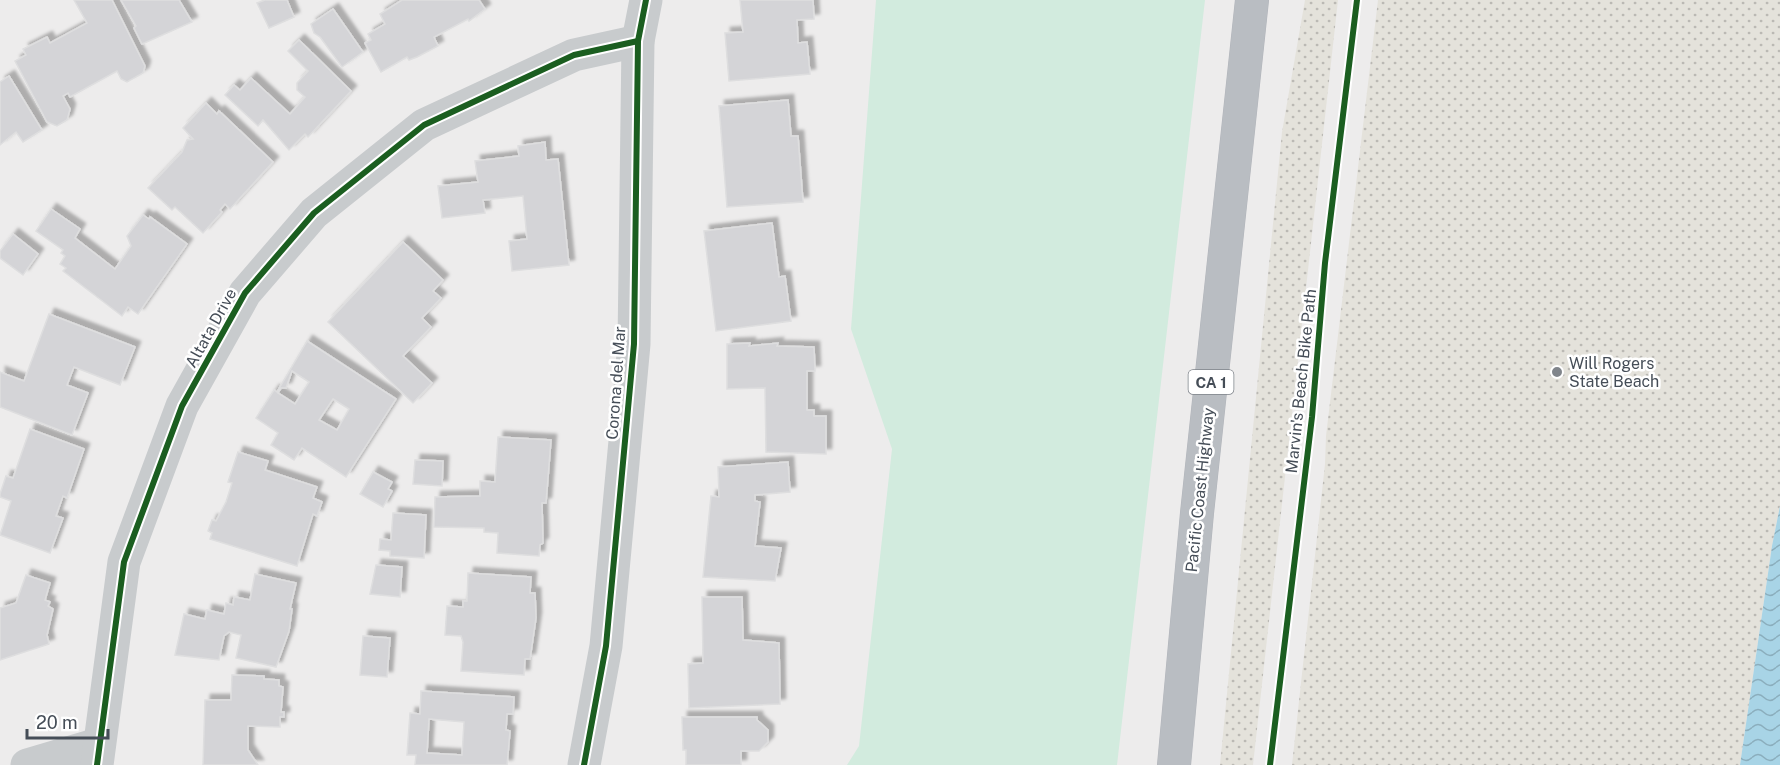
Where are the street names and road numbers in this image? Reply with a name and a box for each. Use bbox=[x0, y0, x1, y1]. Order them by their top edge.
street label: Altata Drive bbox=[181, 285, 241, 371]
street label: Marvin's Beach Bike Path bbox=[1282, 288, 1320, 474]
street label: Corona del Mar bbox=[603, 326, 629, 440]
road number: CA 1 bbox=[1188, 370, 1234, 394]
street label: Pacific Coast Highway bbox=[1182, 406, 1218, 573]

